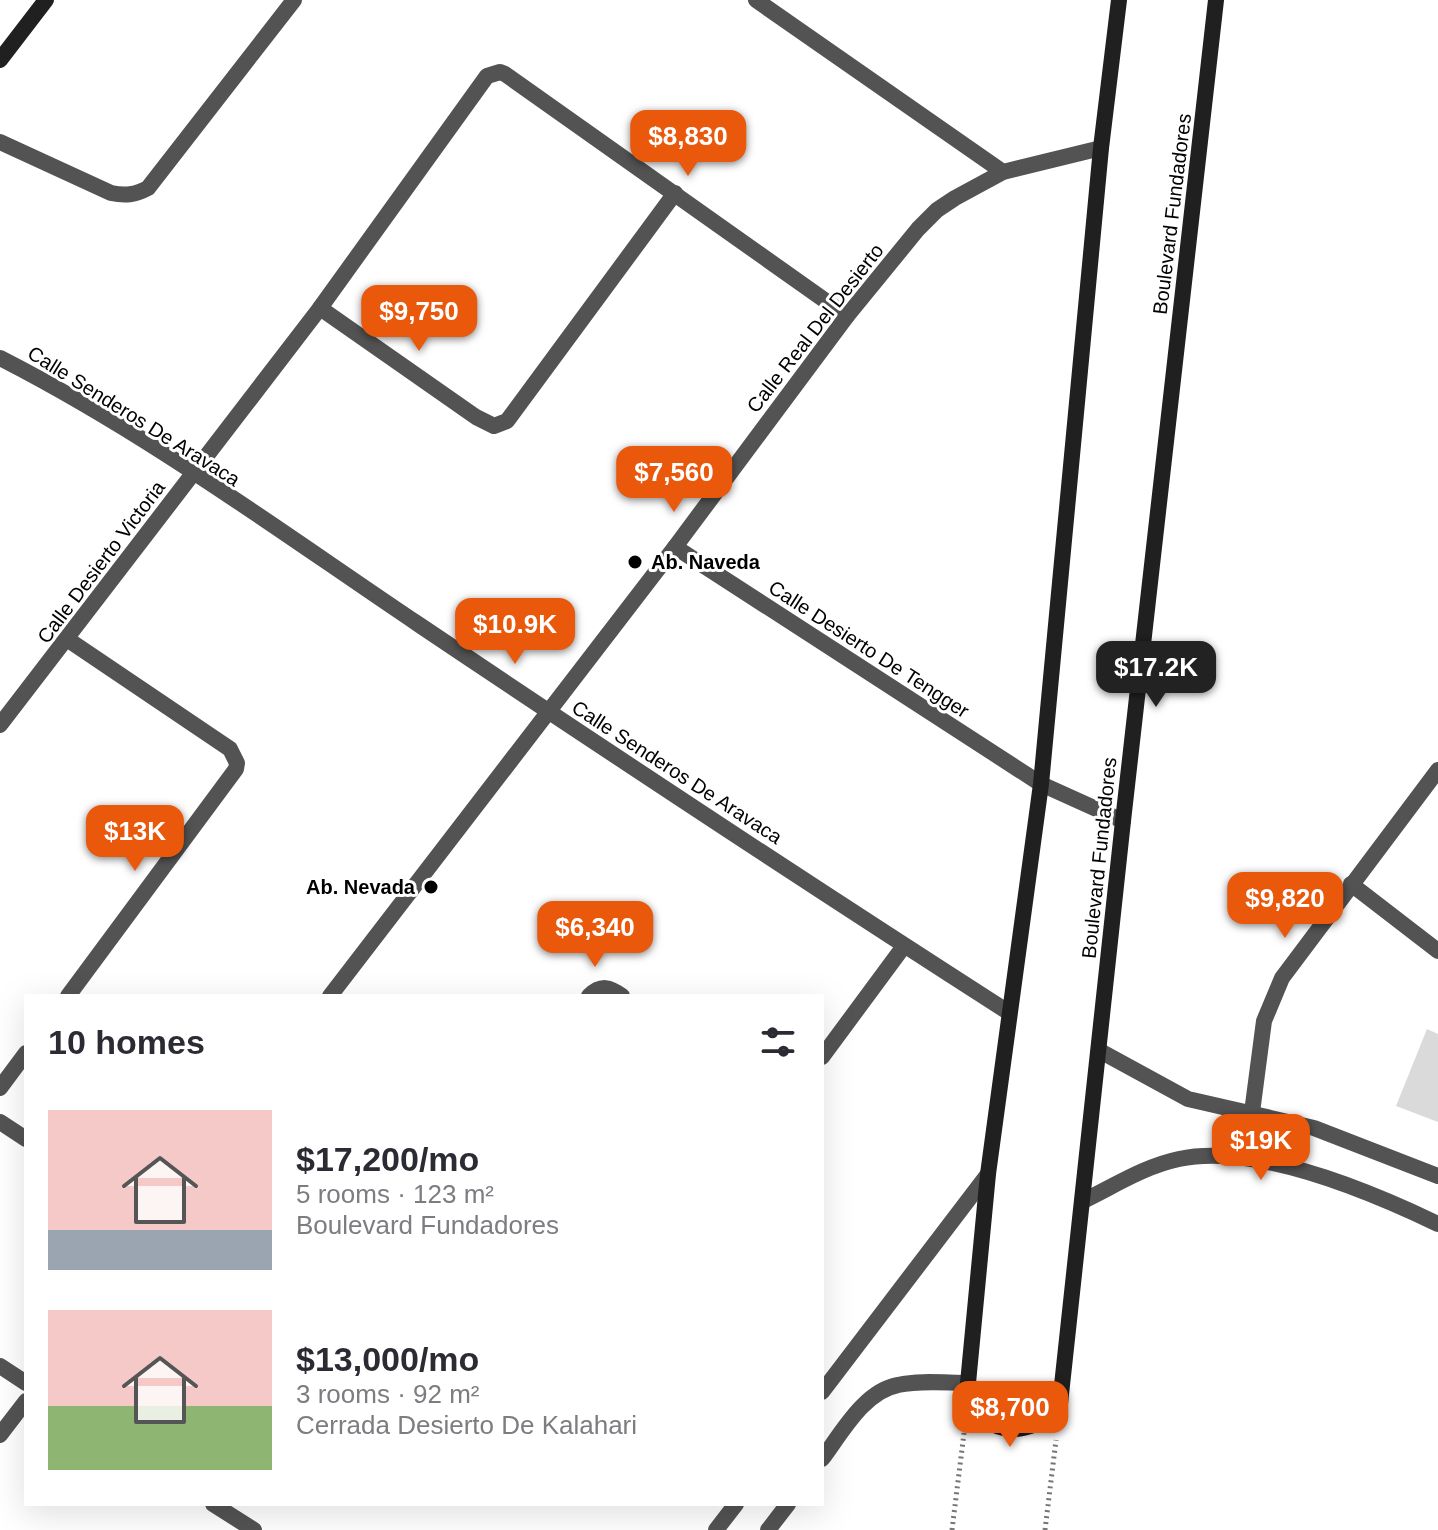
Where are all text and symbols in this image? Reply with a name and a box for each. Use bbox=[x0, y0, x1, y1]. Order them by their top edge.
pin: $8,830 bbox=[623, 110, 753, 178]
street label: Boulevard Fundadores bbox=[1149, 112, 1195, 316]
text: $8,830 bbox=[648, 121, 728, 151]
street label: Calle Real Del Desierto bbox=[742, 239, 888, 417]
pin: $9,750 bbox=[354, 285, 484, 353]
text: $9,750 bbox=[379, 296, 459, 326]
street label: Calle Senderos De Aravaca bbox=[24, 342, 245, 491]
pin: $7,560 bbox=[609, 446, 739, 514]
text: $7,560 bbox=[634, 457, 714, 487]
street label: Calle Desierto Victoria bbox=[33, 476, 170, 647]
place label: Ab. Naveda bbox=[651, 551, 761, 573]
marker: Ab. Naveda bbox=[626, 553, 644, 571]
street label: Calle Desierto De Tengger bbox=[765, 576, 973, 722]
pin: $10.9K bbox=[450, 598, 580, 666]
text: $10.9K bbox=[473, 609, 557, 639]
pin: $17.2K bbox=[1091, 641, 1221, 709]
text: $17.2K bbox=[1114, 652, 1198, 682]
street label: Calle Senderos De Aravaca bbox=[568, 696, 787, 849]
street label: Boulevard Fundadores bbox=[1077, 756, 1121, 960]
pin: $13K bbox=[88, 805, 182, 873]
text: $13K bbox=[104, 816, 166, 846]
pin: $9,820 bbox=[1220, 872, 1350, 940]
place label: Ab. Nevada bbox=[306, 876, 416, 898]
marker: Ab. Nevada bbox=[422, 878, 440, 896]
text: $9,820 bbox=[1245, 883, 1325, 913]
pin: $6,340 bbox=[530, 901, 660, 969]
text: $6,340 bbox=[555, 912, 635, 942]
icon: filters bbox=[756, 1020, 800, 1064]
text: 10 homes bbox=[48, 1023, 205, 1061]
pin: $19K bbox=[1214, 1114, 1308, 1182]
text: $19K bbox=[1230, 1125, 1292, 1155]
text: $17,200/mo bbox=[296, 1140, 479, 1178]
icon: home bbox=[112, 1142, 208, 1238]
text: 5 rooms · 123 m² bbox=[296, 1179, 494, 1209]
text: Boulevard Fundadores bbox=[296, 1210, 559, 1240]
text: $13,000/mo bbox=[296, 1340, 479, 1378]
icon: home bbox=[112, 1342, 208, 1438]
text: 3 rooms · 92 m² bbox=[296, 1379, 480, 1409]
pin: $8,700 bbox=[945, 1381, 1075, 1449]
text: $8,700 bbox=[970, 1392, 1050, 1422]
text: Cerrada Desierto De Kalahari bbox=[296, 1410, 637, 1440]

